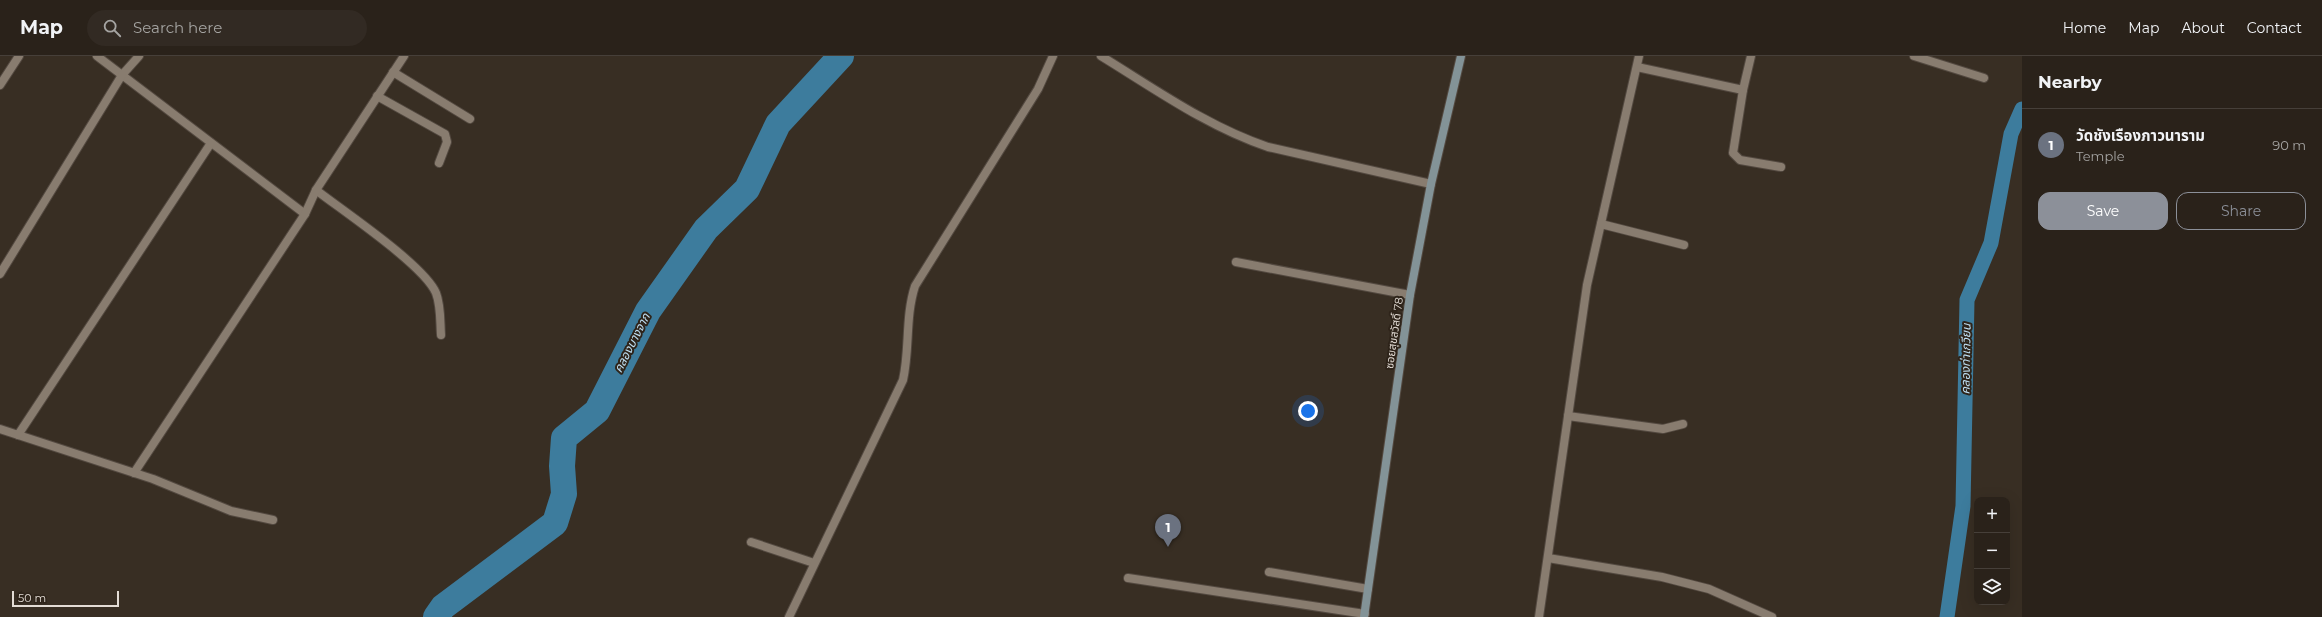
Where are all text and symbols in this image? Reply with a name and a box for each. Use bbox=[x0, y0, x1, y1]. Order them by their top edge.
search box bbox=[87, 10, 367, 46]
text: Map bbox=[20, 16, 63, 39]
icon: search bbox=[101, 17, 123, 39]
text: Search here bbox=[133, 18, 222, 37]
text: Home bbox=[2063, 19, 2106, 37]
text: Map bbox=[2128, 19, 2159, 37]
text: About bbox=[2181, 19, 2225, 37]
text: Contact bbox=[2247, 19, 2302, 37]
text: Nearby bbox=[2038, 72, 2102, 92]
text: วัดชังเรืองภาวนาราม bbox=[2076, 126, 2205, 145]
text: 1 bbox=[2048, 137, 2054, 153]
text: 90 m bbox=[2272, 137, 2306, 153]
text: Temple bbox=[2076, 148, 2125, 164]
button: Save bbox=[2038, 192, 2168, 230]
button: Share bbox=[2176, 192, 2306, 230]
street label: ซอยสุขสวัสดิ์ 78 bbox=[1382, 296, 1406, 370]
water label: คลองบางจาก bbox=[610, 310, 653, 375]
water label: คลองท่าเกวียน bbox=[1957, 323, 1974, 395]
your location bbox=[1298, 401, 1318, 421]
map controls bbox=[1974, 497, 2010, 605]
button: + bbox=[1974, 497, 2010, 533]
pin: 1 bbox=[1155, 514, 1181, 547]
button: − bbox=[1974, 533, 2010, 569]
button: layers bbox=[1974, 569, 2010, 605]
scale bar bbox=[12, 589, 119, 608]
text: 50 m bbox=[18, 591, 46, 605]

